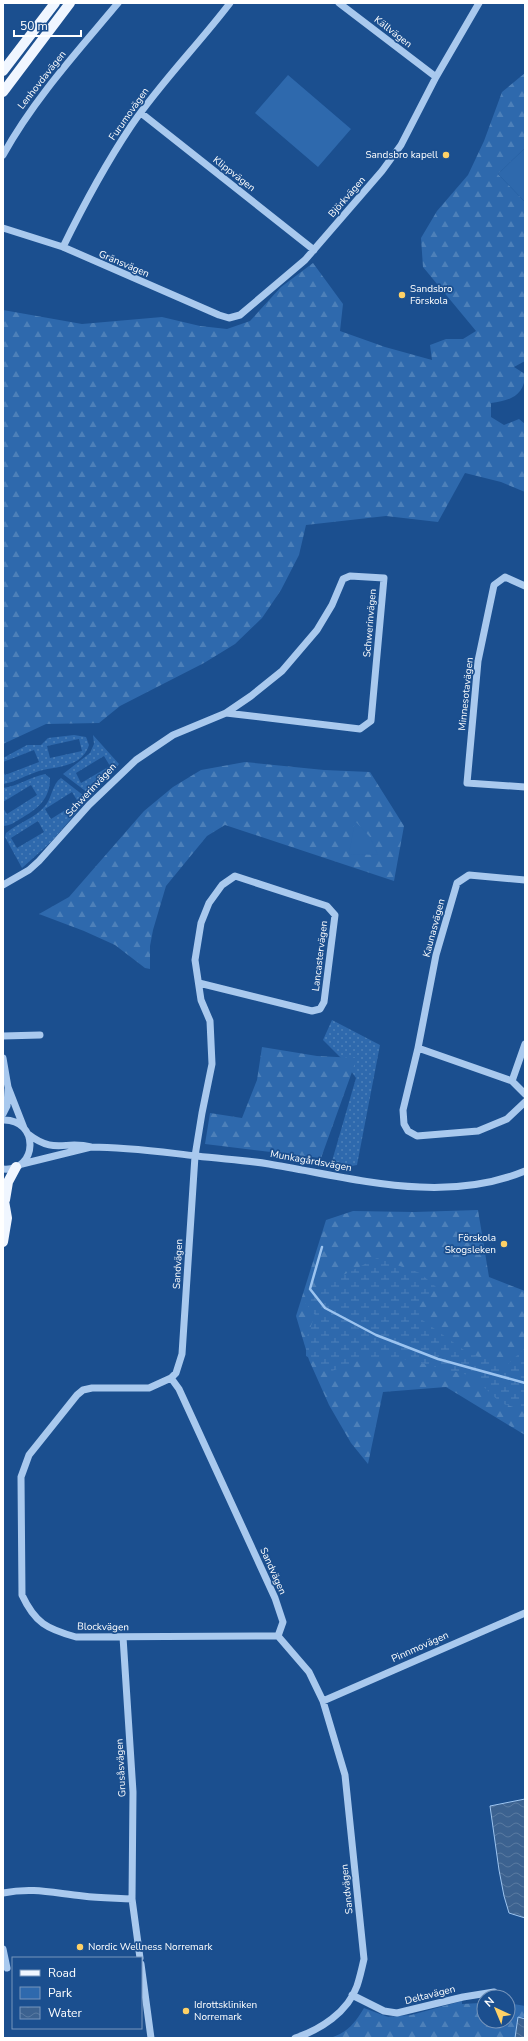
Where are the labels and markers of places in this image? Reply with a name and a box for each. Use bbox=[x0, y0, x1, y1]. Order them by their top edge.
place label: Sandsbro kapell bbox=[365, 148, 438, 162]
marker: Sandsbro kapell bbox=[441, 150, 451, 160]
place label: Sandsbro Förskola bbox=[410, 282, 453, 308]
marker: Sandsbro Förskola bbox=[397, 290, 407, 300]
place label: Förskola Skogsleken bbox=[445, 1231, 496, 1257]
marker: Förskola Skogsleken bbox=[499, 1239, 509, 1249]
place label: Nordic Wellness Norremark bbox=[88, 1940, 213, 1954]
marker: Nordic Wellness Norremark bbox=[75, 1942, 85, 1952]
place label: Idrottskliniken Norremark bbox=[194, 1998, 257, 2024]
marker: Idrottskliniken Norremark bbox=[181, 2006, 191, 2016]

